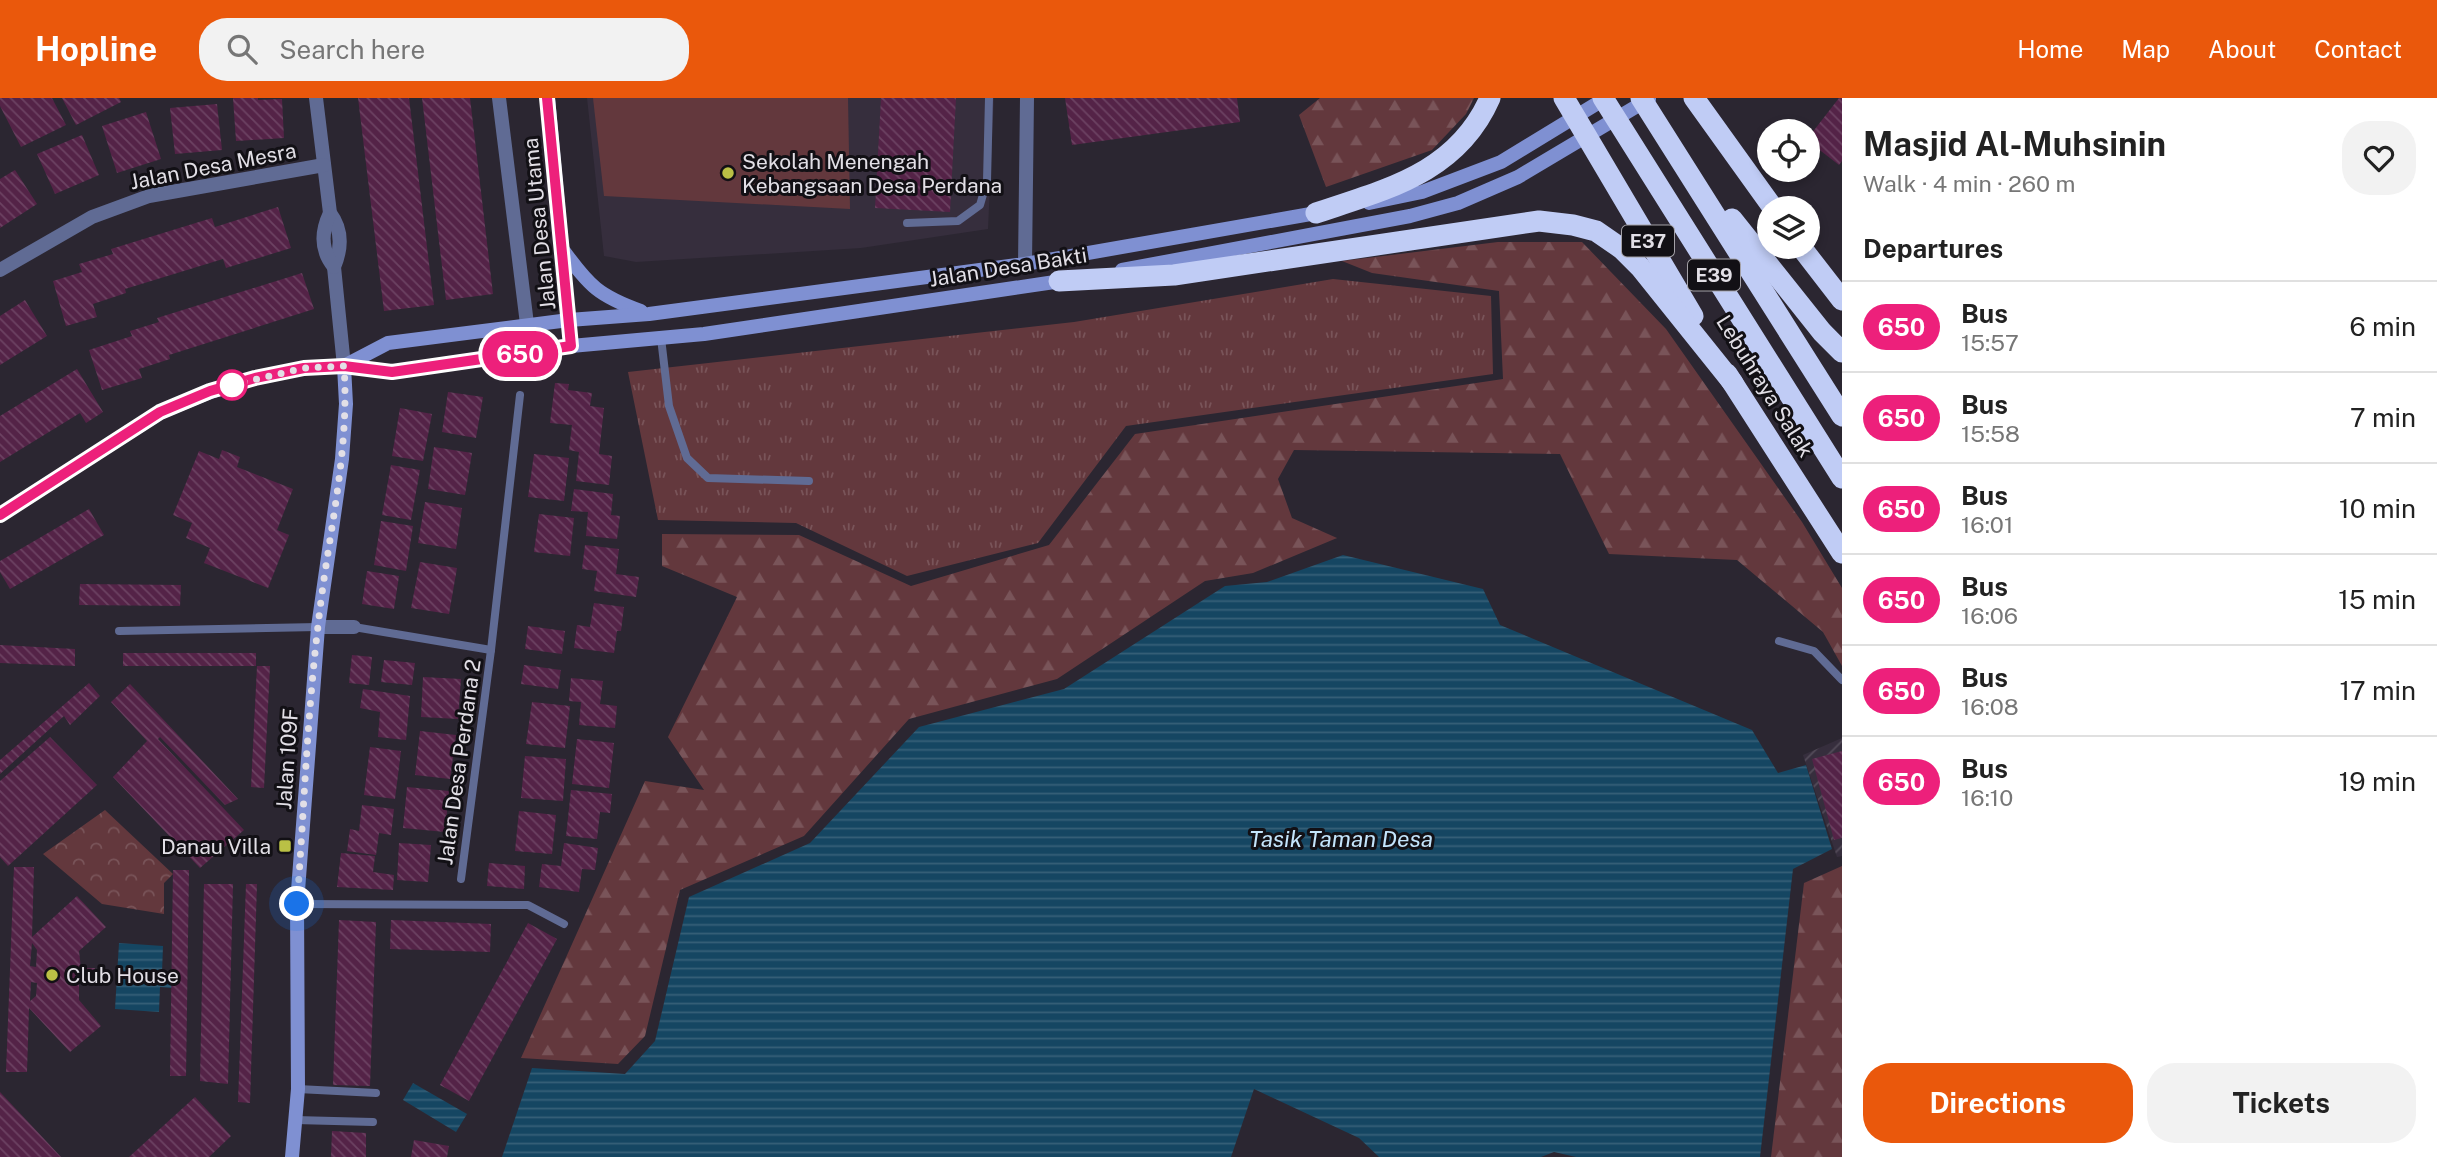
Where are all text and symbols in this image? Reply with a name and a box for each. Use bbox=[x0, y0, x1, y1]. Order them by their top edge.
search box bbox=[199, 18, 689, 81]
text: Hopline bbox=[35, 30, 157, 68]
icon: search bbox=[223, 30, 261, 68]
text: Search here bbox=[279, 34, 425, 65]
text: Home bbox=[2017, 35, 2083, 63]
text: Map bbox=[2121, 35, 2170, 63]
text: About bbox=[2208, 35, 2276, 63]
text: Contact bbox=[2314, 35, 2402, 63]
map controls bbox=[1757, 119, 1820, 259]
button: locate bbox=[1757, 119, 1820, 182]
button: heart bbox=[2342, 121, 2416, 195]
text: Masjid Al-Muhsinin bbox=[1863, 125, 2166, 163]
street label: Jalan Desa Utama bbox=[518, 137, 560, 311]
street label: Jalan Desa Mesra bbox=[128, 138, 298, 194]
place label: Sekolah Menengah Kebangsaan Desa Perdana bbox=[742, 149, 1002, 198]
marker: Sekolah Menengah Kebangsaan Desa Perdana bbox=[720, 165, 736, 181]
text: Walk · 4 min · 260 m bbox=[1863, 170, 2076, 197]
button: layers bbox=[1757, 196, 1820, 259]
road number: E37 bbox=[1622, 225, 1674, 256]
text: Departures bbox=[1863, 233, 2003, 264]
street label: Jalan Desa Bakti bbox=[927, 242, 1089, 292]
road number: E39 bbox=[1688, 260, 1740, 290]
text: Bus bbox=[1961, 298, 2008, 329]
street label: Lebuhraya Salak bbox=[1711, 310, 1819, 462]
text: 6 min bbox=[2349, 311, 2416, 342]
text: 650 bbox=[1878, 313, 1925, 341]
text: 15:57 bbox=[1961, 329, 2019, 356]
line badge: 650 bbox=[480, 331, 560, 377]
text: 650 bbox=[496, 340, 544, 368]
unlabelled marker bbox=[217, 370, 247, 400]
text: Bus bbox=[1961, 389, 2008, 420]
text: 7 min bbox=[2350, 402, 2416, 433]
text: 650 bbox=[1878, 404, 1925, 432]
text: 15:58 bbox=[1961, 420, 2020, 447]
text: Bus bbox=[1961, 480, 2008, 511]
text: 10 min bbox=[2339, 493, 2416, 524]
text: 650 bbox=[1878, 495, 1925, 523]
text: 16:01 bbox=[1961, 511, 2013, 538]
text: Bus bbox=[1961, 571, 2008, 602]
text: 15 min bbox=[2338, 584, 2416, 615]
text: 650 bbox=[1878, 586, 1925, 614]
text: 16:06 bbox=[1961, 602, 2018, 629]
street label: Jalan Desa Perdana 2 bbox=[432, 658, 486, 866]
text: Bus bbox=[1961, 662, 2008, 693]
text: 17 min bbox=[2339, 675, 2416, 706]
text: 650 bbox=[1878, 677, 1925, 705]
text: 16:08 bbox=[1961, 693, 2019, 720]
street label: Jalan 109F bbox=[271, 707, 303, 811]
text: Bus bbox=[1961, 753, 2008, 784]
text: 19 min bbox=[2339, 766, 2416, 797]
text: 650 bbox=[1878, 768, 1925, 796]
text: 16:10 bbox=[1961, 784, 2013, 811]
water label: Tasik Taman Desa bbox=[1249, 825, 1433, 852]
place label: Danau Villa bbox=[161, 834, 271, 859]
marker: Danau Villa bbox=[277, 838, 293, 854]
your location bbox=[279, 886, 314, 921]
place label: Club House bbox=[66, 963, 179, 988]
marker: Club House bbox=[44, 967, 60, 983]
button: Directions bbox=[1863, 1063, 2133, 1143]
button: Tickets bbox=[2147, 1063, 2416, 1143]

